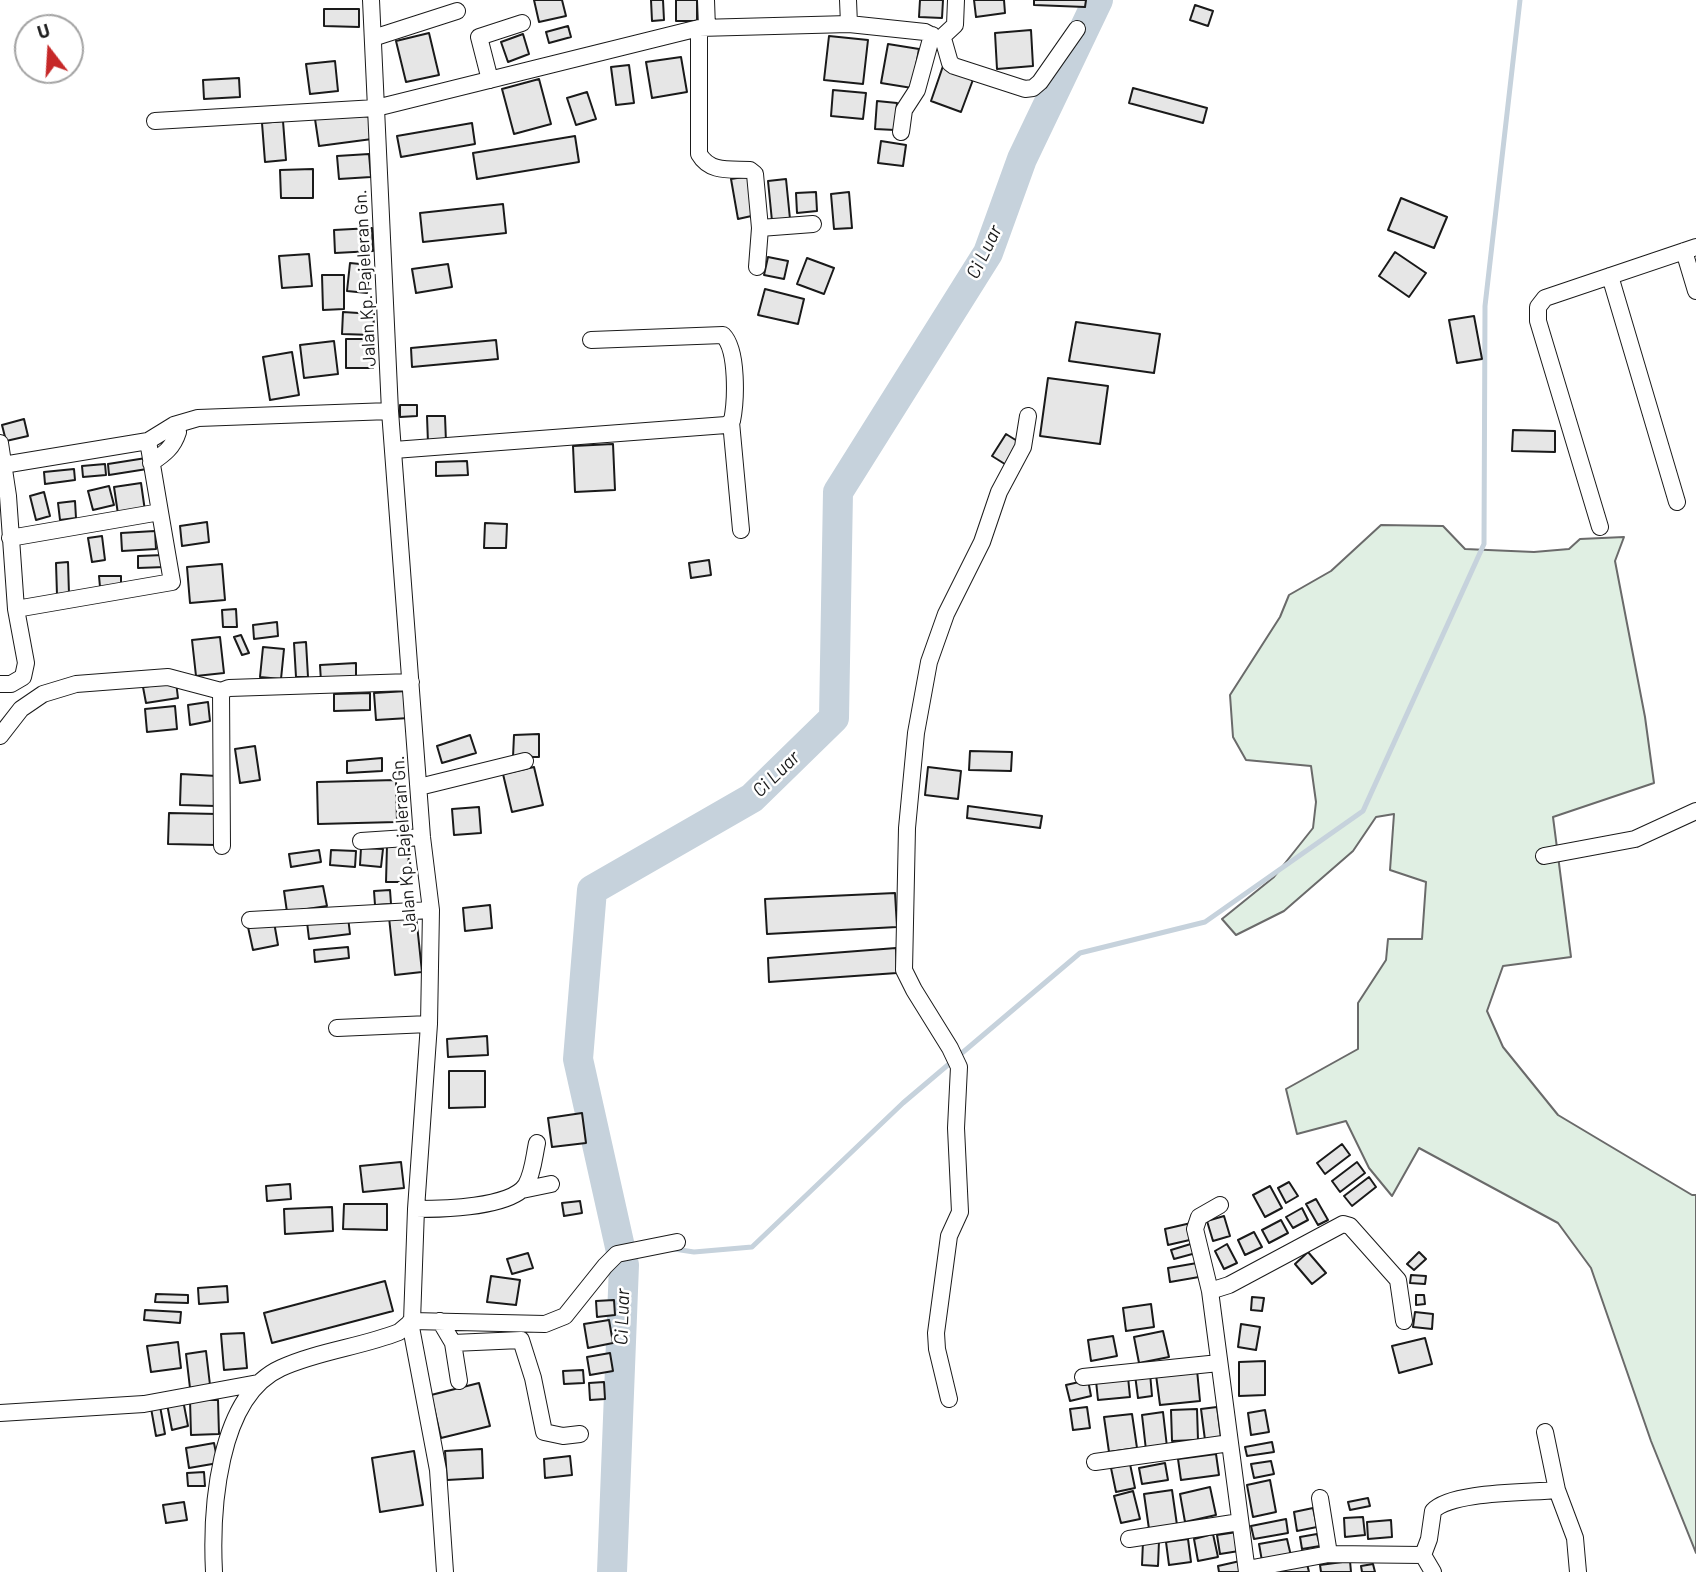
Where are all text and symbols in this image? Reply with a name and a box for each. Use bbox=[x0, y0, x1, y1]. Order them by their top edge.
north arrow bbox=[14, 14, 84, 84]
text: U bbox=[34, 18, 52, 43]
street label: Jalan Kp. Pajeleran Gn. bbox=[350, 189, 380, 367]
water label: Ci Luar bbox=[961, 222, 1007, 282]
water label: Ci Luar bbox=[748, 746, 804, 802]
street label: Jalan Kp. Pajeleran Gn. bbox=[387, 755, 421, 933]
water label: Ci Luar bbox=[610, 1288, 634, 1346]

